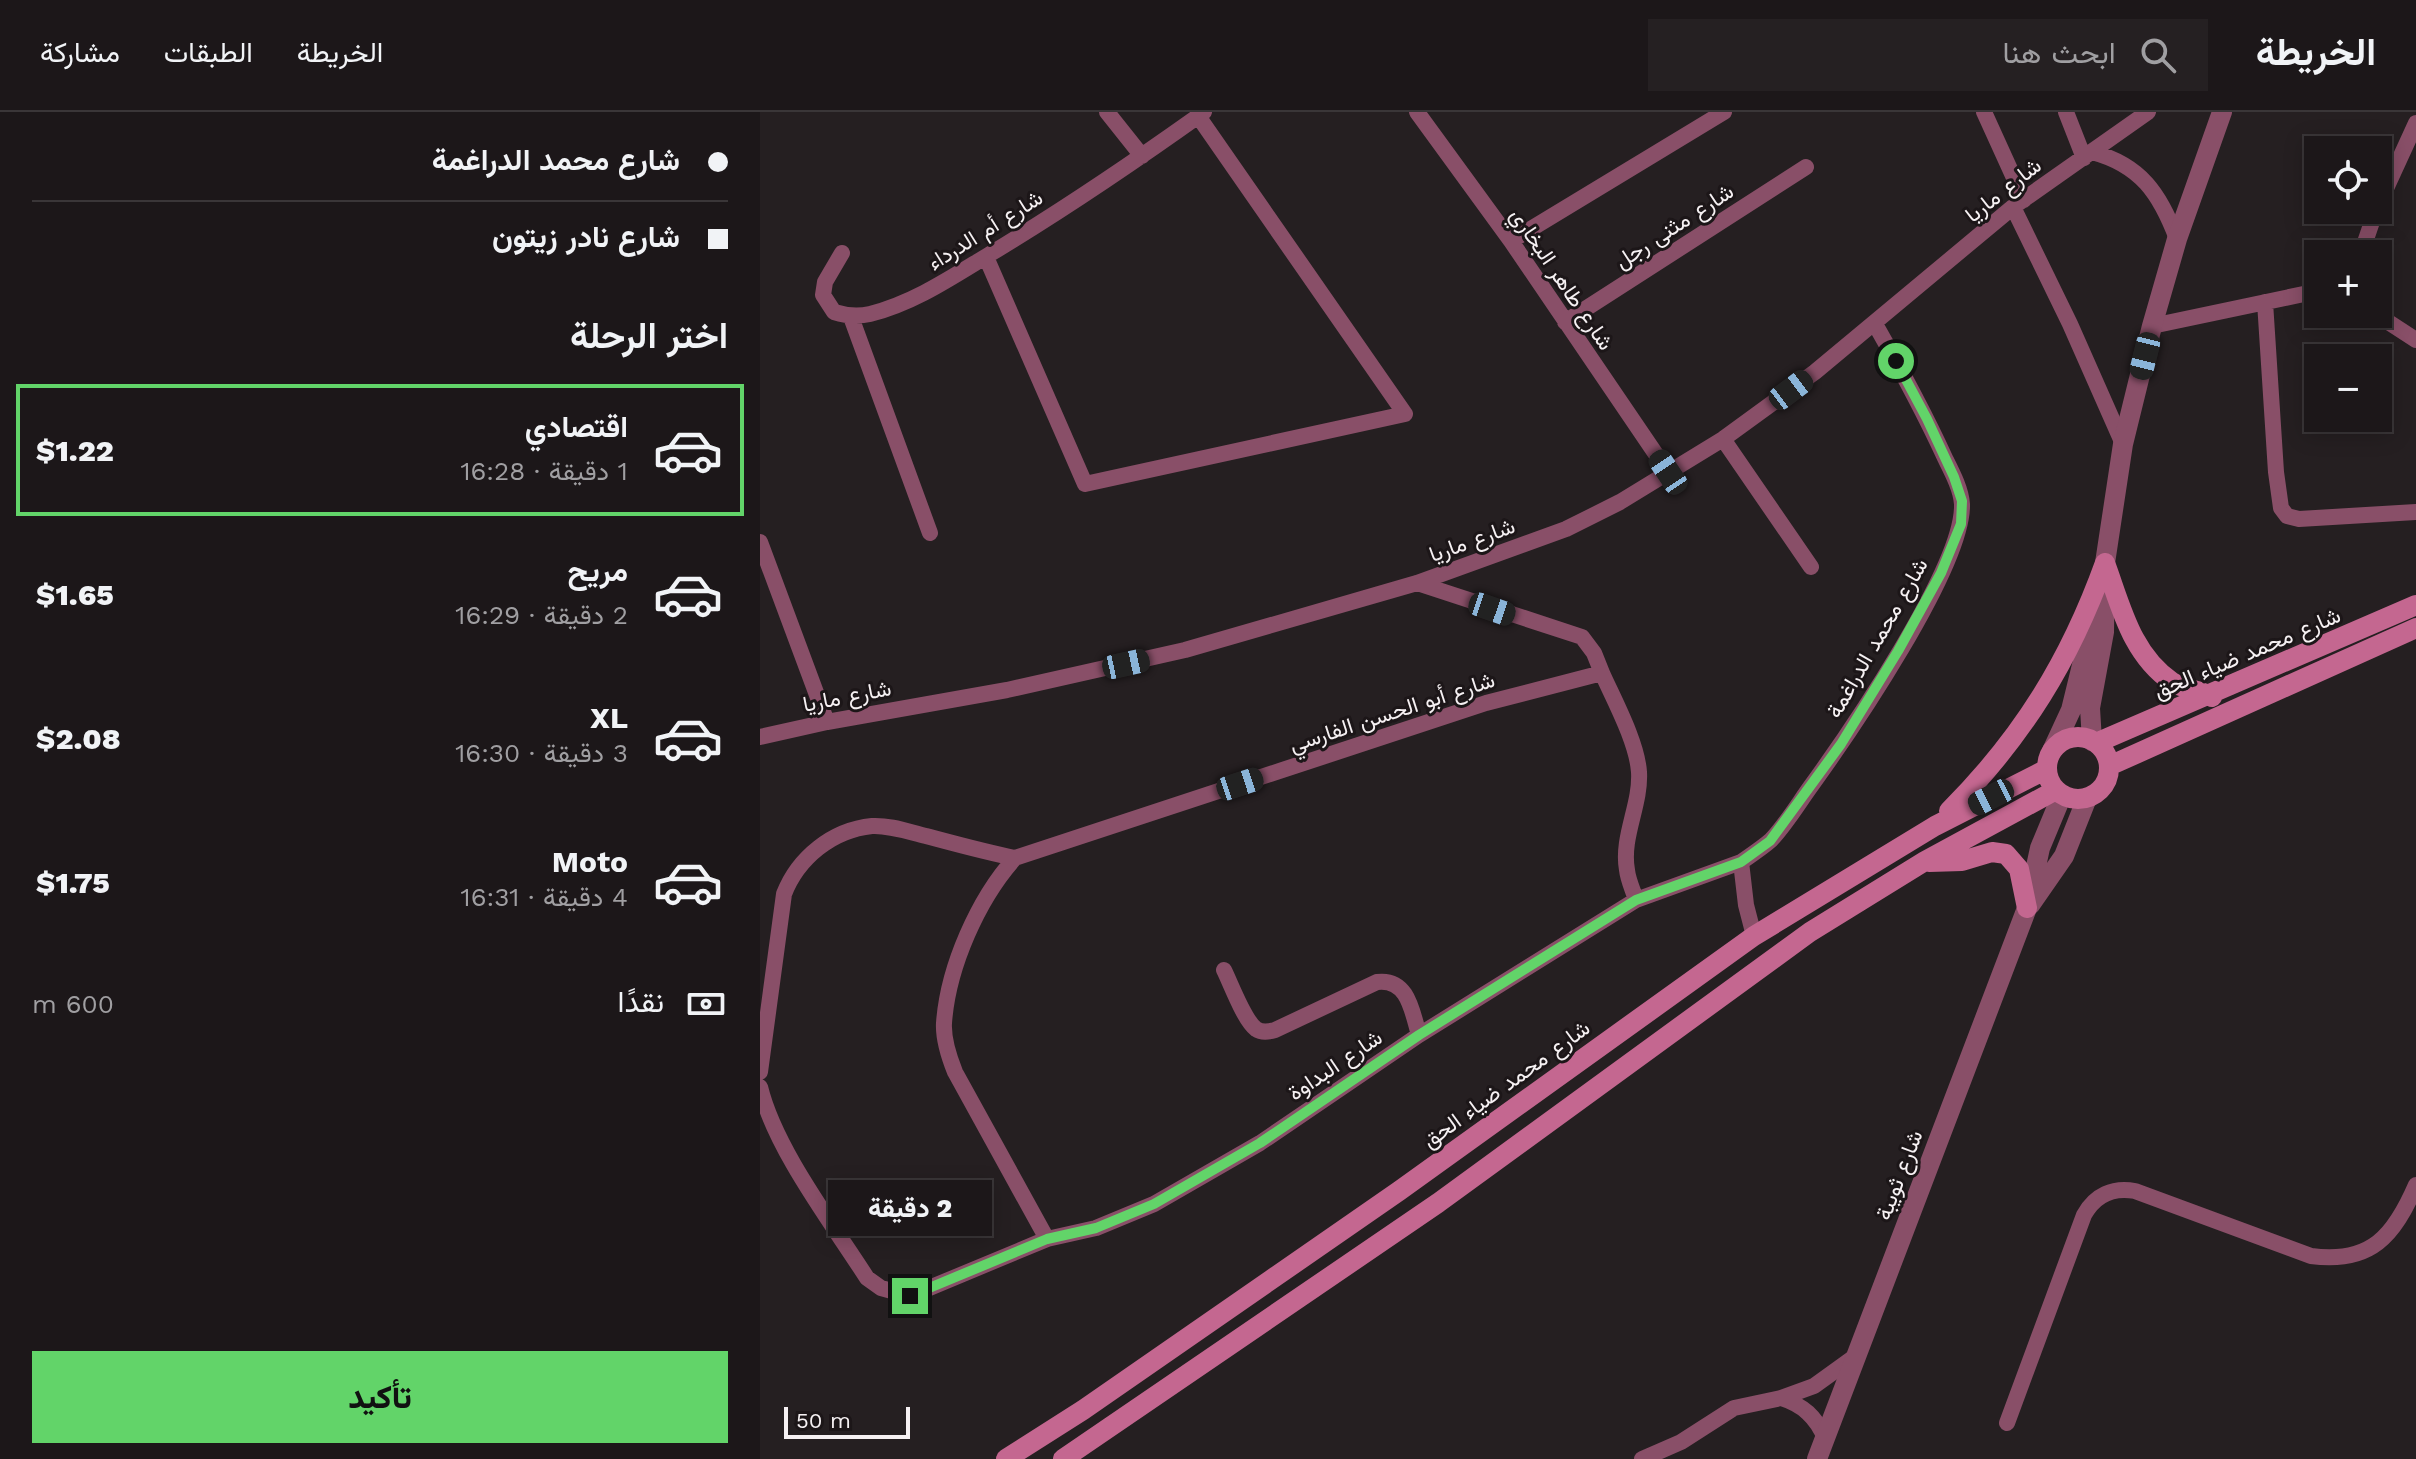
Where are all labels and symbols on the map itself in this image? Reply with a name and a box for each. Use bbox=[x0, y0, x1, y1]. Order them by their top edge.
street label: شارع ماريا bbox=[1960, 153, 2047, 229]
street label: شارع مثنى رجل bbox=[1610, 178, 1739, 275]
street label: شارع أم الدرداء bbox=[923, 185, 1048, 277]
street label: شارع طاهر البخاري bbox=[1500, 203, 1619, 358]
car bbox=[2128, 330, 2162, 382]
route start bbox=[1878, 343, 1914, 379]
car bbox=[1765, 366, 1817, 414]
car bbox=[1645, 445, 1691, 499]
street label: شارع ماريا bbox=[1426, 513, 1519, 569]
street label: شارع محمد الدراغمة bbox=[1821, 554, 1935, 723]
car bbox=[1465, 590, 1519, 628]
street label: شارع محمد ضياء الحق bbox=[2150, 602, 2345, 706]
car bbox=[1100, 647, 1152, 681]
street label: شارع أبو الحسن الفارسي bbox=[1286, 667, 1500, 763]
street label: شارع ماريا bbox=[801, 675, 894, 719]
car bbox=[1213, 765, 1267, 803]
car bbox=[1964, 775, 2018, 819]
street label: شارع محمد ضياء الحق bbox=[1418, 1015, 1596, 1155]
street label: شارع البداوة bbox=[1283, 1025, 1388, 1107]
street label: شارع ثويبة bbox=[1870, 1127, 1929, 1224]
callout: 2 دقيقة bbox=[828, 1180, 992, 1236]
route end bbox=[892, 1278, 928, 1314]
scale bar bbox=[784, 1403, 910, 1439]

